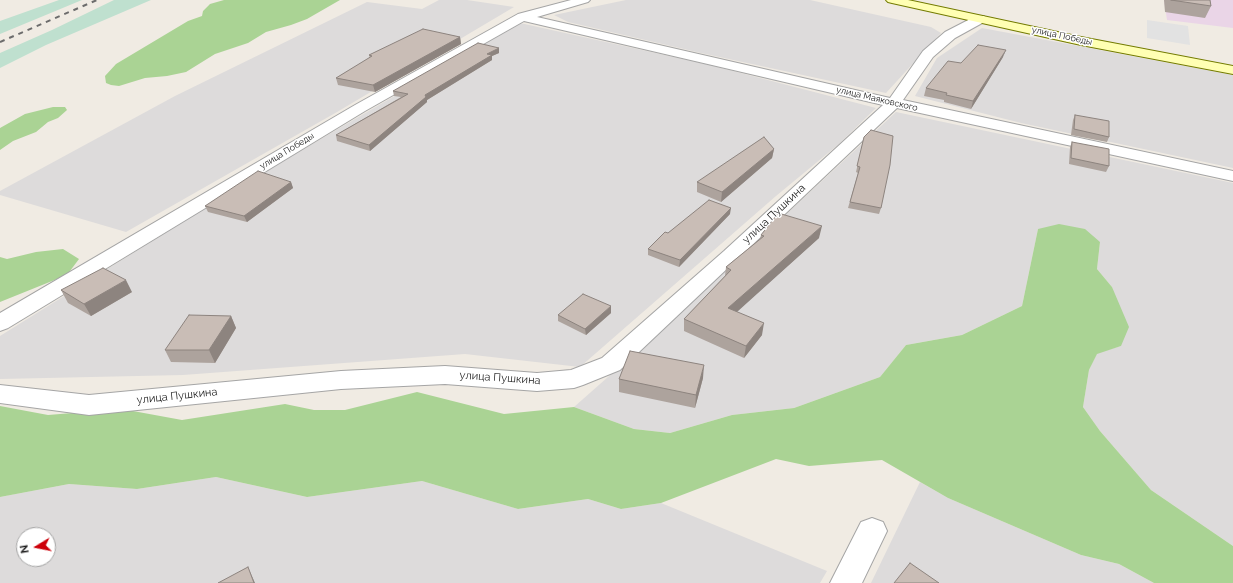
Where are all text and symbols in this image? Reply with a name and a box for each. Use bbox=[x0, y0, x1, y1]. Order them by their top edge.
street label: улица Победы bbox=[1031, 24, 1093, 48]
street label: улица Маяковского bbox=[835, 84, 919, 114]
street label: улица Победы bbox=[258, 131, 316, 171]
street label: улица Пушкина bbox=[740, 181, 808, 247]
street label: улица Пушкина bbox=[459, 369, 541, 387]
street label: улица Пушкина bbox=[136, 385, 218, 407]
north arrow bbox=[16, 527, 56, 567]
text: N bbox=[18, 544, 32, 554]

